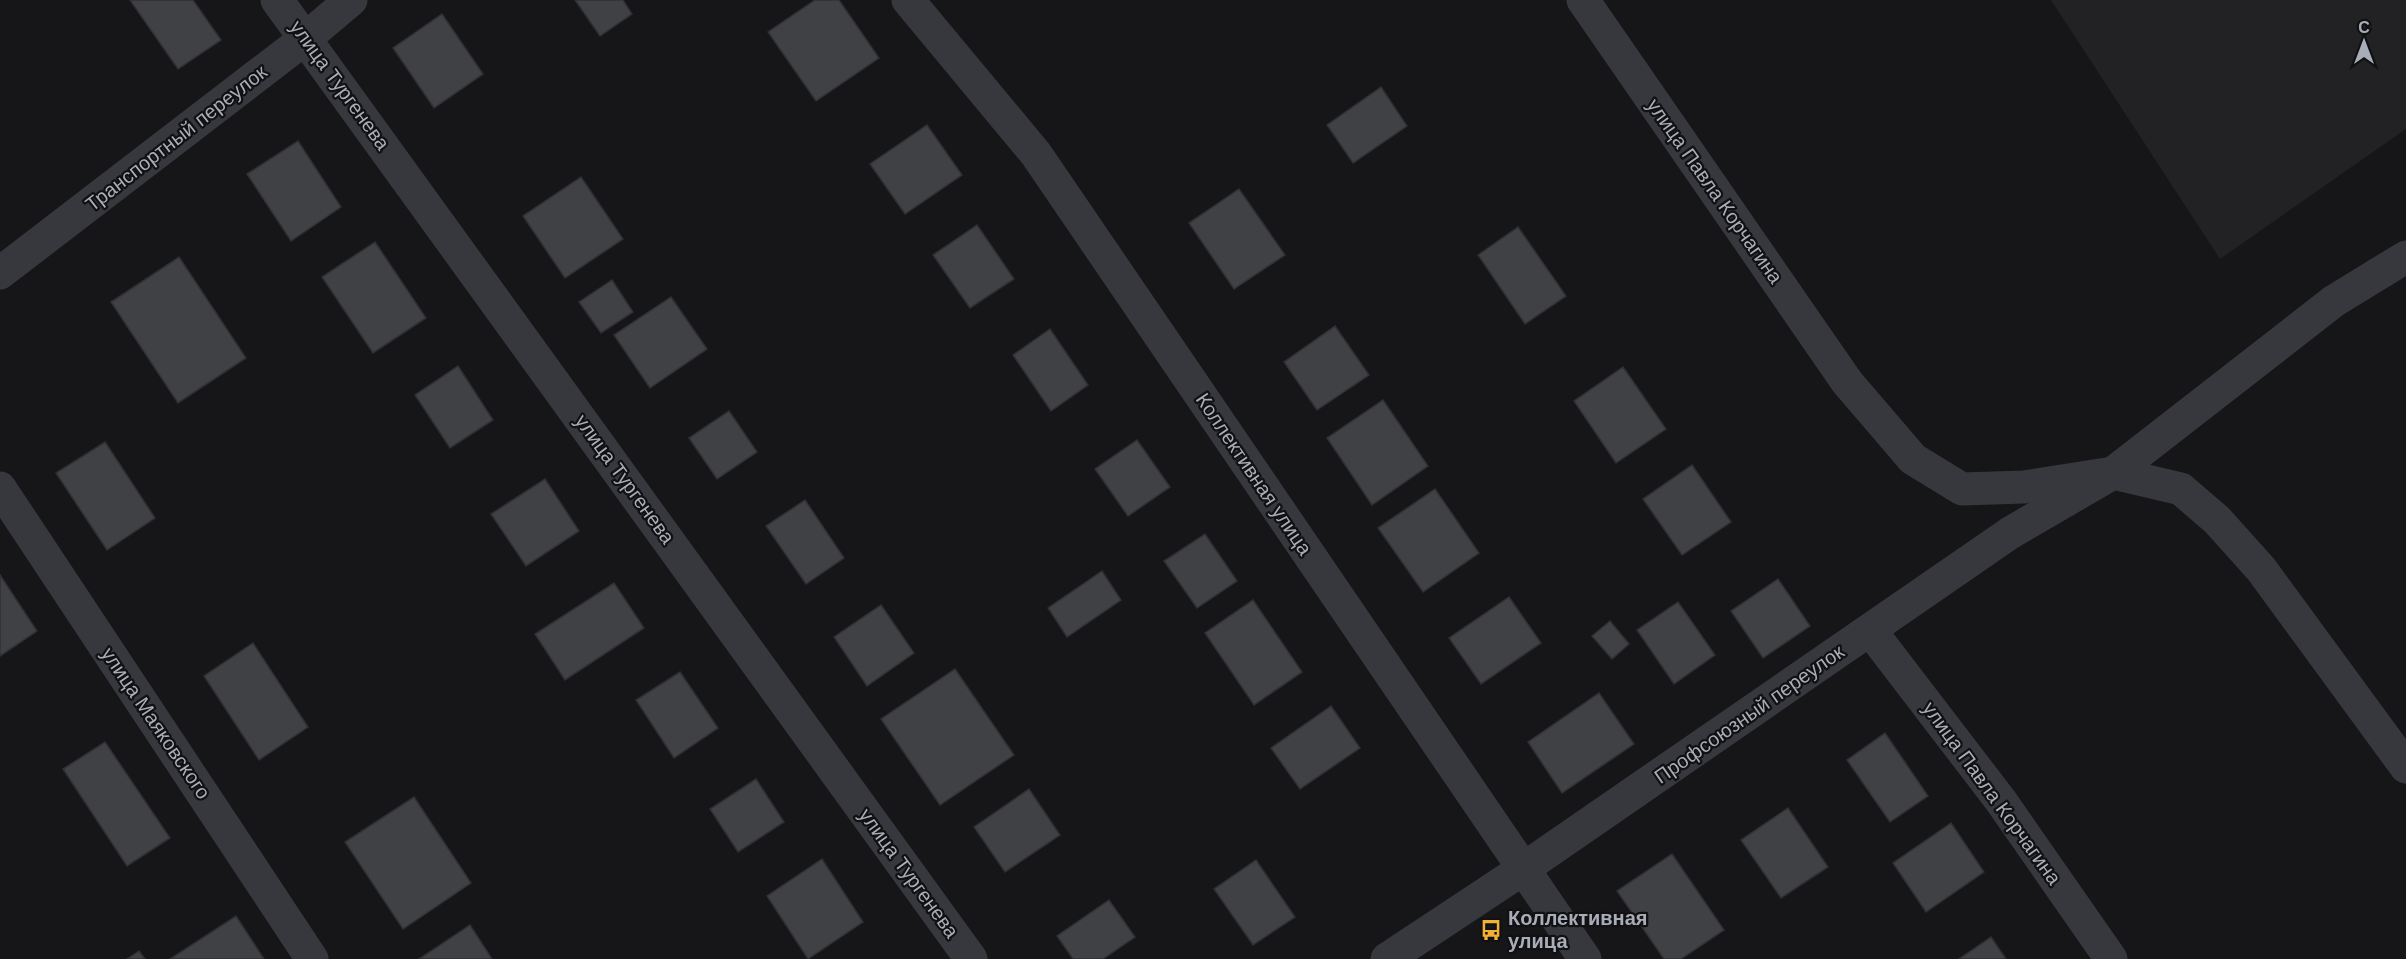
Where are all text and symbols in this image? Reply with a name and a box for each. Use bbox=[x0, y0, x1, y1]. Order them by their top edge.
north arrow bbox=[2334, 12, 2394, 72]
street label: улица Тургенева bbox=[286, 16, 395, 155]
text: С bbox=[2358, 19, 2370, 36]
street label: Транспортный переулок bbox=[81, 60, 271, 216]
street label: улица Павла Корчагина bbox=[1643, 95, 1788, 288]
street label: Коллективная улица bbox=[1192, 389, 1317, 560]
street label: улица Тургенева bbox=[571, 410, 680, 549]
street label: Профсоюзный переулок bbox=[1650, 640, 1848, 788]
street label: улица Маяковского bbox=[97, 643, 215, 803]
street label: улица Павла Корчагина bbox=[1918, 697, 2066, 889]
street label: улица Тургенева bbox=[855, 804, 964, 943]
place label: Коллективная улица bbox=[1508, 907, 1647, 952]
bus stop icon: Коллективная улица bbox=[1479, 918, 1503, 942]

